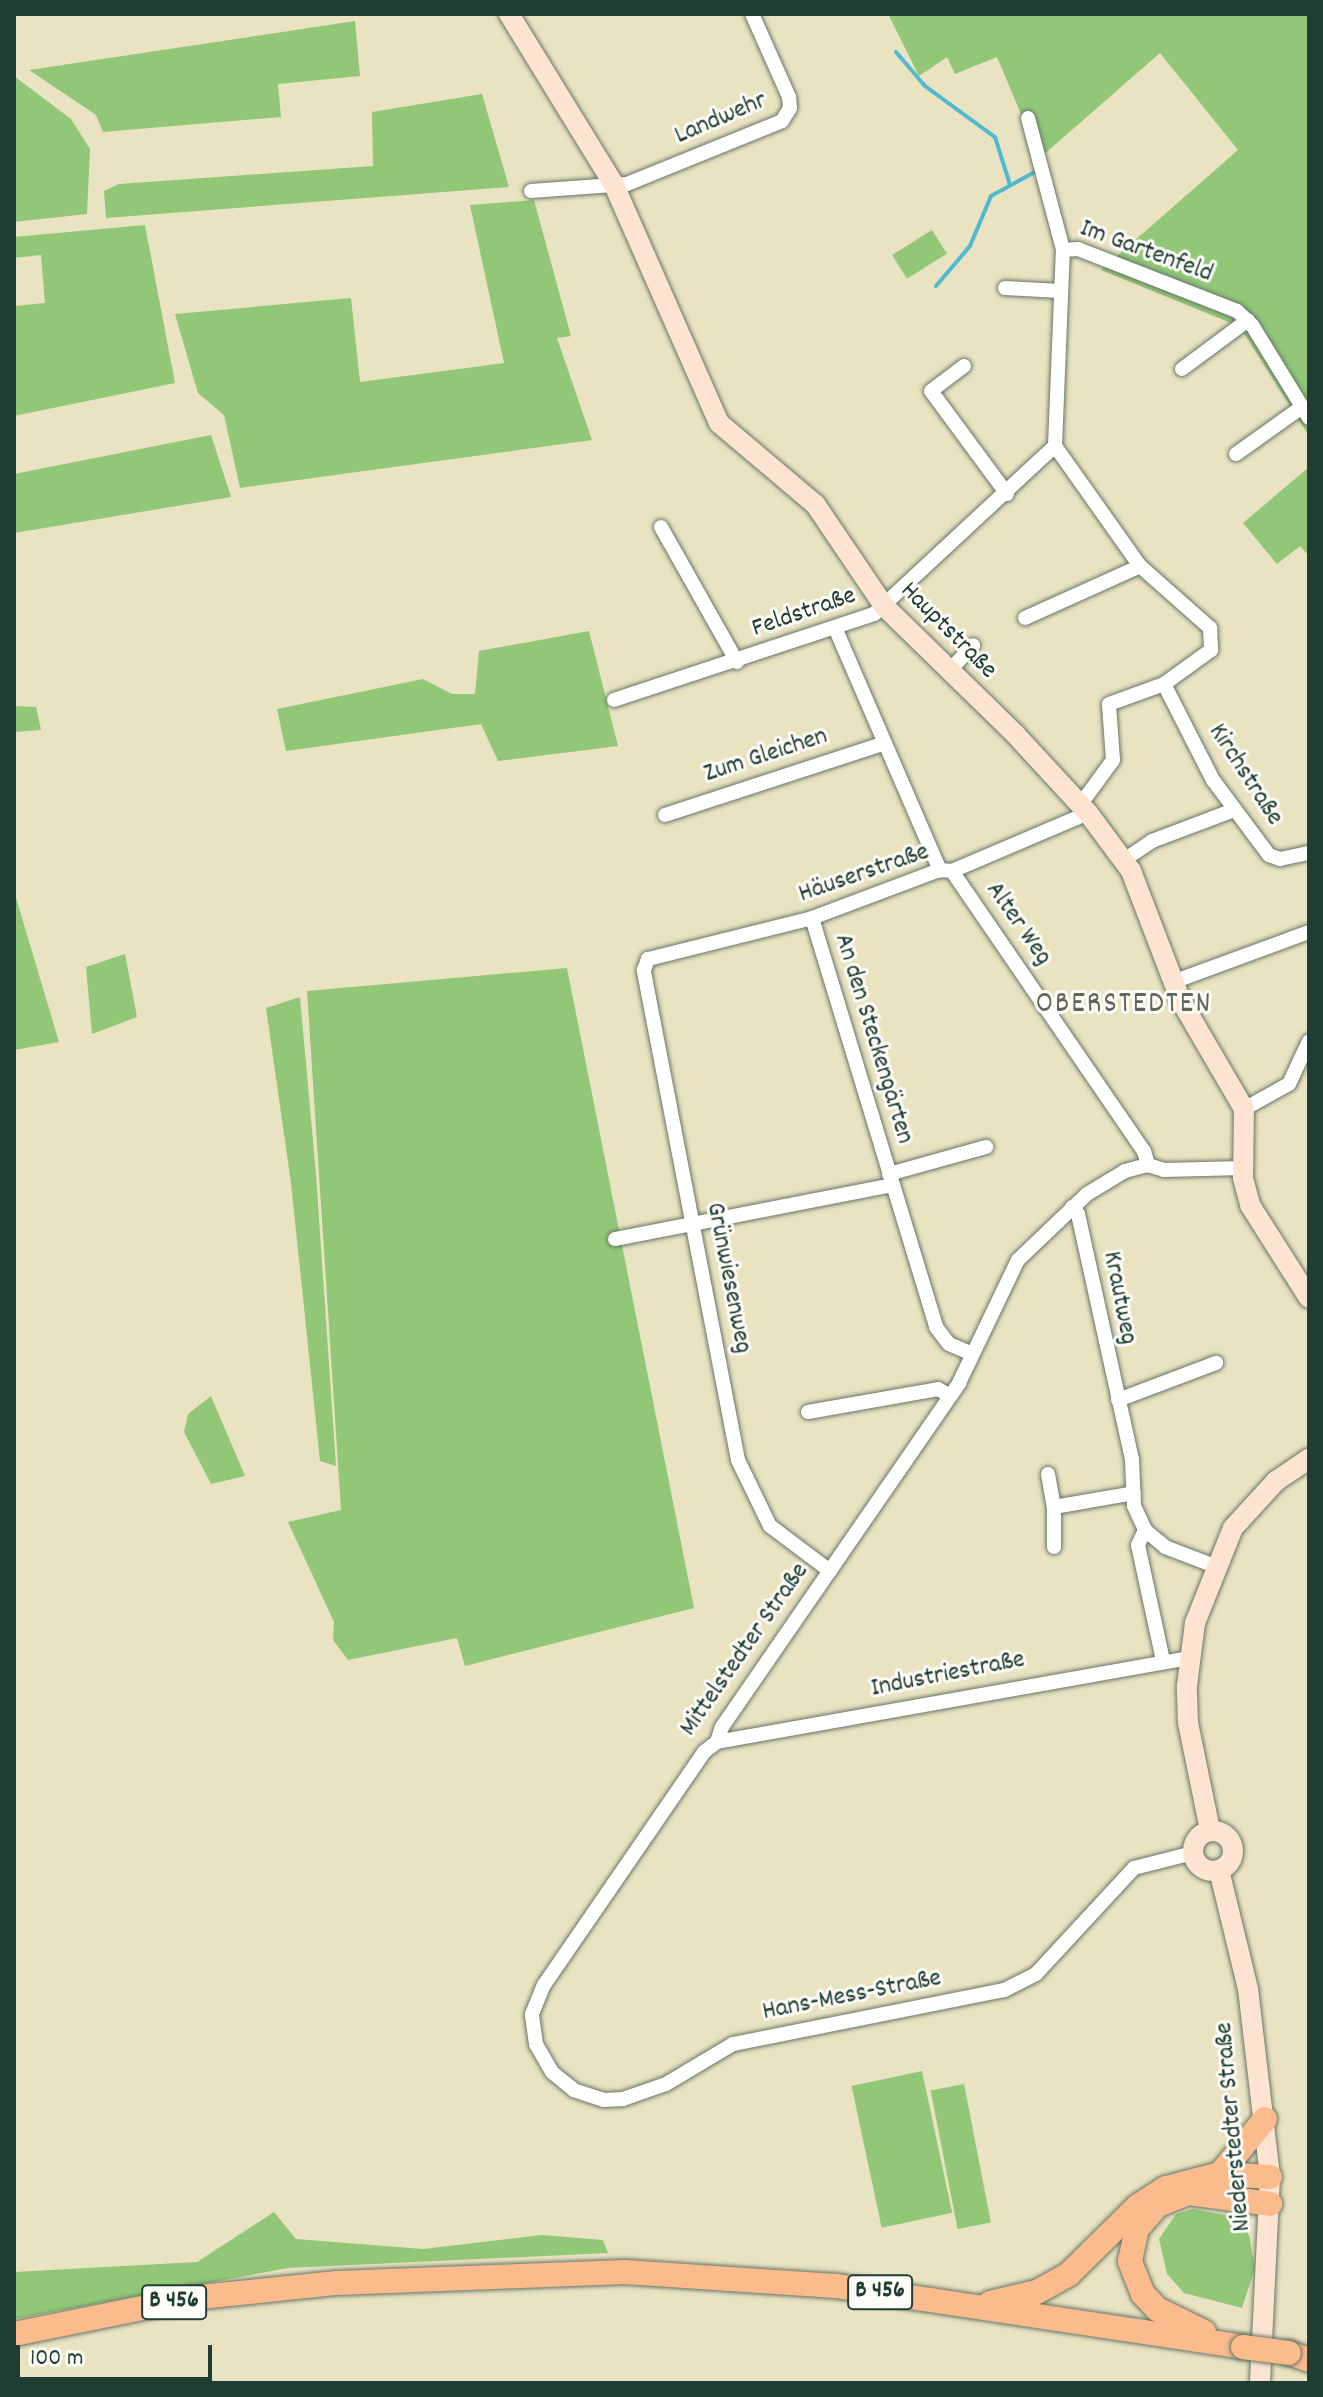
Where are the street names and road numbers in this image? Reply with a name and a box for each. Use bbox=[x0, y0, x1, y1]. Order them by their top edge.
street label: Landwehr bbox=[670, 86, 772, 152]
street label: Im Gartenfeld bbox=[1075, 214, 1217, 290]
street label: Hauptstraße bbox=[893, 576, 1003, 686]
street label: Feldstraße bbox=[748, 581, 860, 645]
street label: Kirchstraße bbox=[1201, 718, 1289, 832]
street label: Zum Gleichen bbox=[700, 721, 832, 791]
street label: Häuserstraße bbox=[795, 837, 933, 911]
street label: Alter Weg bbox=[978, 876, 1058, 972]
street label: An den Steckengärten bbox=[826, 930, 920, 1148]
street label: Grünwiesenweg bbox=[698, 1200, 758, 1356]
street label: Krautweg bbox=[1095, 1249, 1143, 1347]
street label: Mittelstedter Straße bbox=[674, 1557, 816, 1743]
street label: Industriestraße bbox=[868, 1645, 1028, 1705]
street label: Hans-Mess-Straße bbox=[760, 1963, 944, 2029]
street label: Niederstedter Straße bbox=[1209, 2021, 1259, 2233]
road number: B 456 bbox=[846, 2272, 914, 2312]
road number: B 456 bbox=[140, 2282, 208, 2322]

